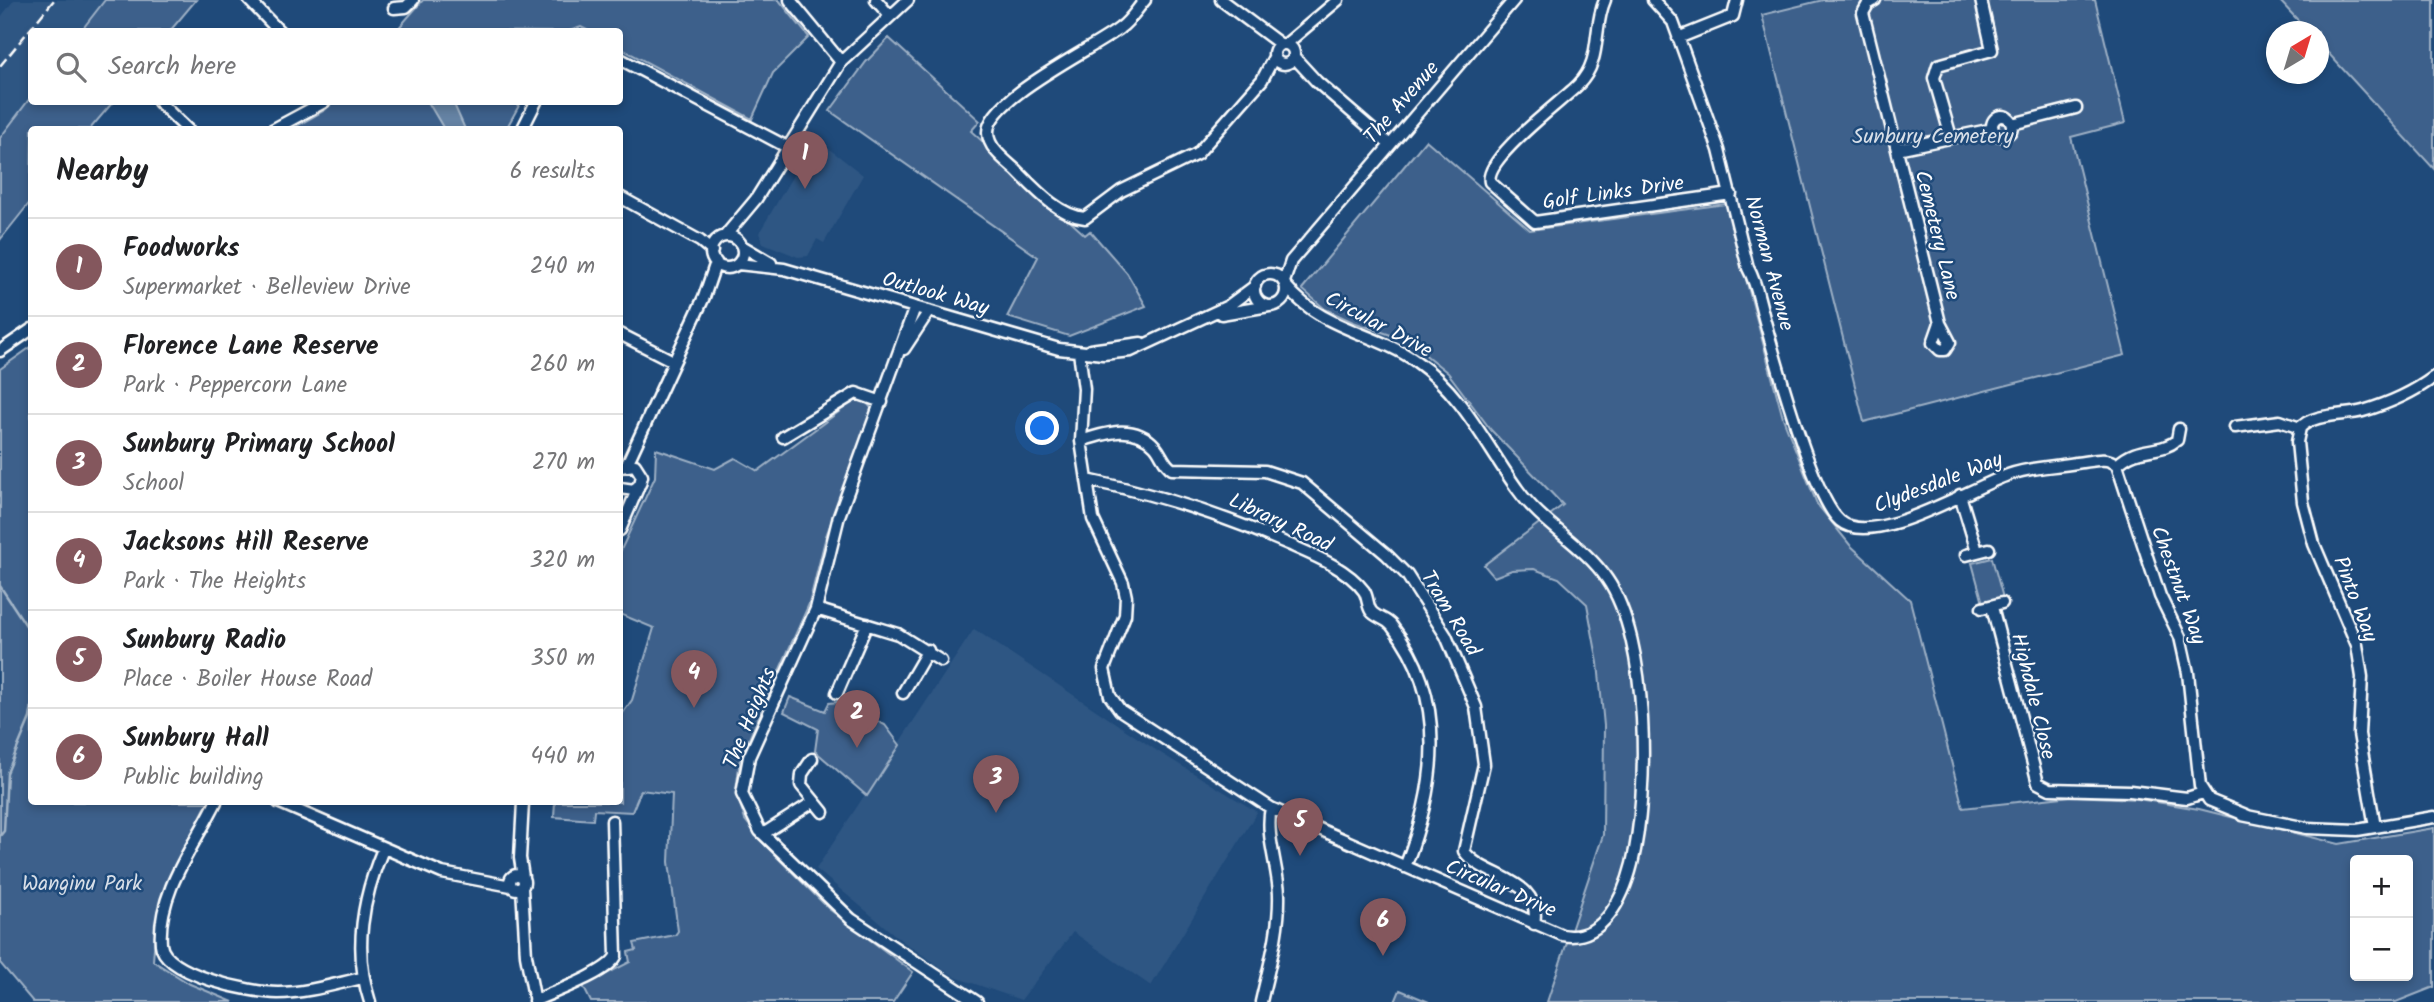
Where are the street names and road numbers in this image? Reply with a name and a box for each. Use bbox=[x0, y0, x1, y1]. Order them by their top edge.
street label: The Avenue bbox=[1356, 53, 1448, 152]
street label: Golf Links Drive bbox=[1540, 167, 1687, 220]
street label: Cemetery Lane bbox=[1904, 167, 1969, 304]
street label: Norman Avenue bbox=[1735, 192, 1803, 335]
street label: Outlook Way bbox=[878, 263, 993, 325]
street label: Circular Drive bbox=[1318, 283, 1439, 368]
street label: Clydesdale Way bbox=[1869, 444, 2008, 523]
street label: Library Road bbox=[1223, 485, 1338, 562]
street label: Chestnut Way bbox=[2141, 521, 2214, 650]
street label: Pinto Way bbox=[2323, 552, 2386, 647]
street label: Tram Road bbox=[1411, 564, 1489, 664]
street label: Highdale Close bbox=[2001, 630, 2064, 764]
street label: The Heights bbox=[715, 663, 786, 774]
street label: Circular Drive bbox=[1440, 851, 1562, 928]

